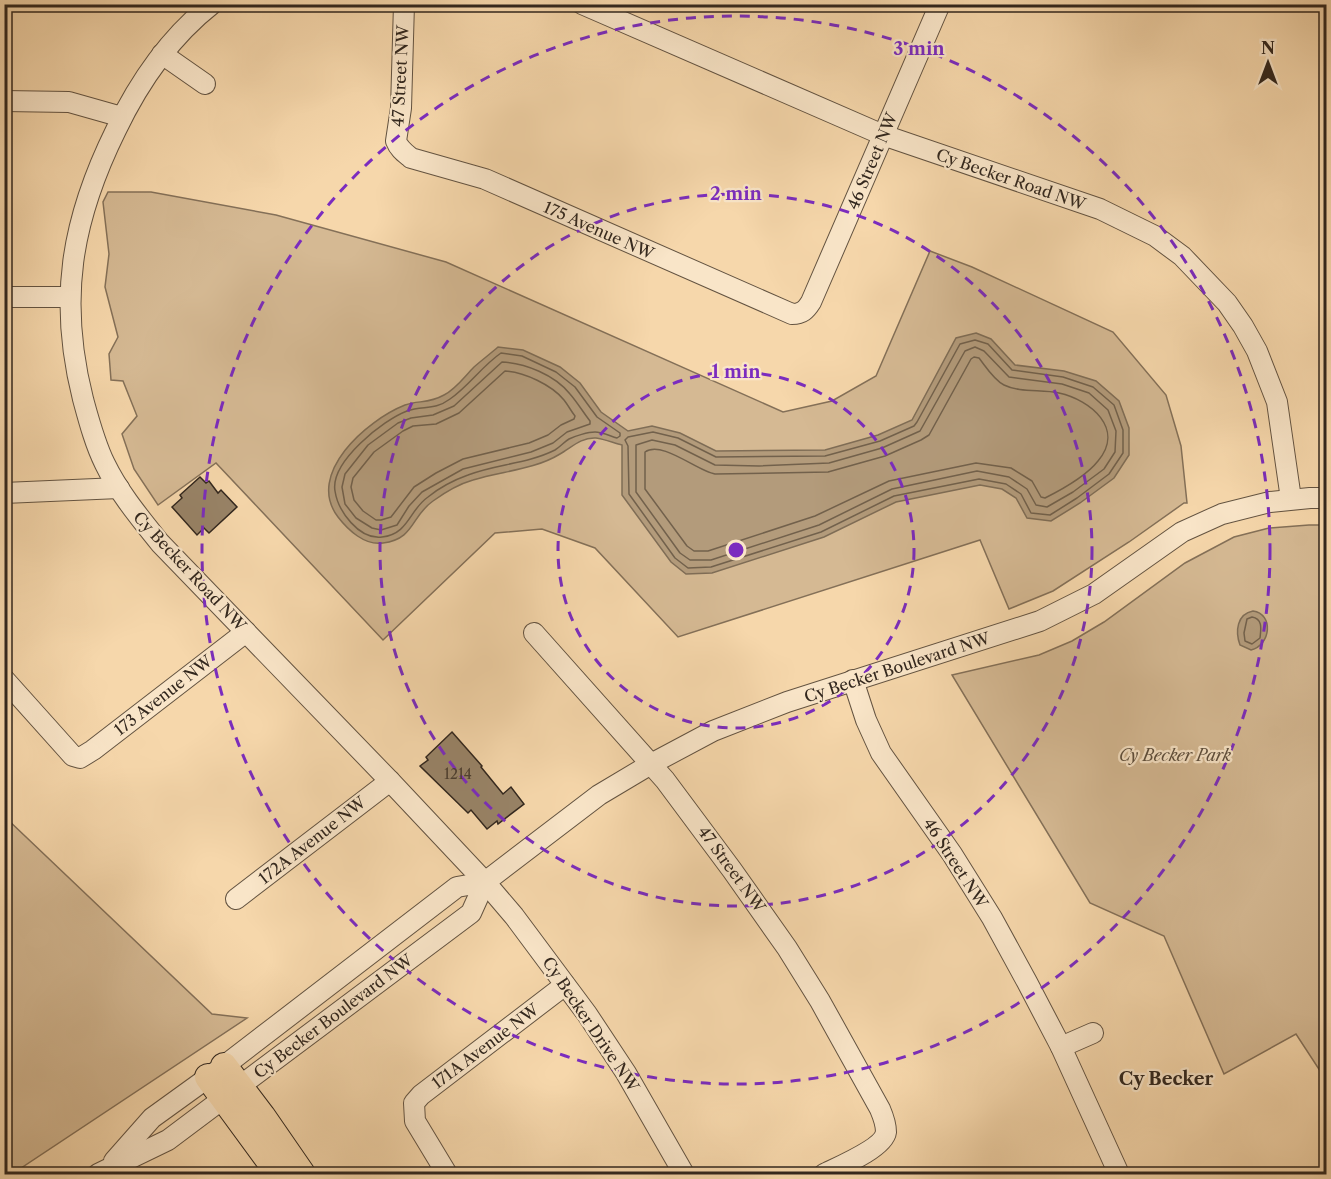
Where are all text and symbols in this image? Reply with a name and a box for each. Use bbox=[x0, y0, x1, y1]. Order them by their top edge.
street label: 47 Street NW bbox=[387, 24, 413, 127]
north arrow bbox=[1238, 33, 1298, 93]
text: 3 min bbox=[893, 38, 945, 60]
text: N bbox=[1261, 38, 1275, 58]
street label: 46 Street NW bbox=[843, 109, 902, 212]
street label: Cy Becker Road NW bbox=[934, 144, 1089, 214]
text: 2 min bbox=[710, 183, 763, 205]
street label: 175 Avenue NW bbox=[541, 197, 658, 263]
text: 1 min bbox=[711, 361, 761, 383]
street label: Cy Becker Road NW bbox=[129, 507, 251, 635]
centre of rings bbox=[726, 540, 746, 560]
street label: Cy Becker Boulevard NW bbox=[802, 627, 993, 706]
street label: 173 Avenue NW bbox=[110, 650, 216, 739]
park label: Cy Becker Park bbox=[1119, 745, 1232, 765]
house number: 1214 bbox=[444, 765, 472, 783]
street label: 172A Avenue NW bbox=[254, 792, 370, 888]
street label: 46 Street NW bbox=[920, 814, 993, 912]
street label: 47 Street NW bbox=[694, 822, 770, 916]
street label: Cy Becker Boulevard NW bbox=[250, 949, 417, 1082]
street label: Cy Becker Drive NW bbox=[538, 953, 644, 1096]
street label: 171A Avenue NW bbox=[428, 999, 543, 1093]
district label: Cy Becker bbox=[1119, 1068, 1213, 1090]

